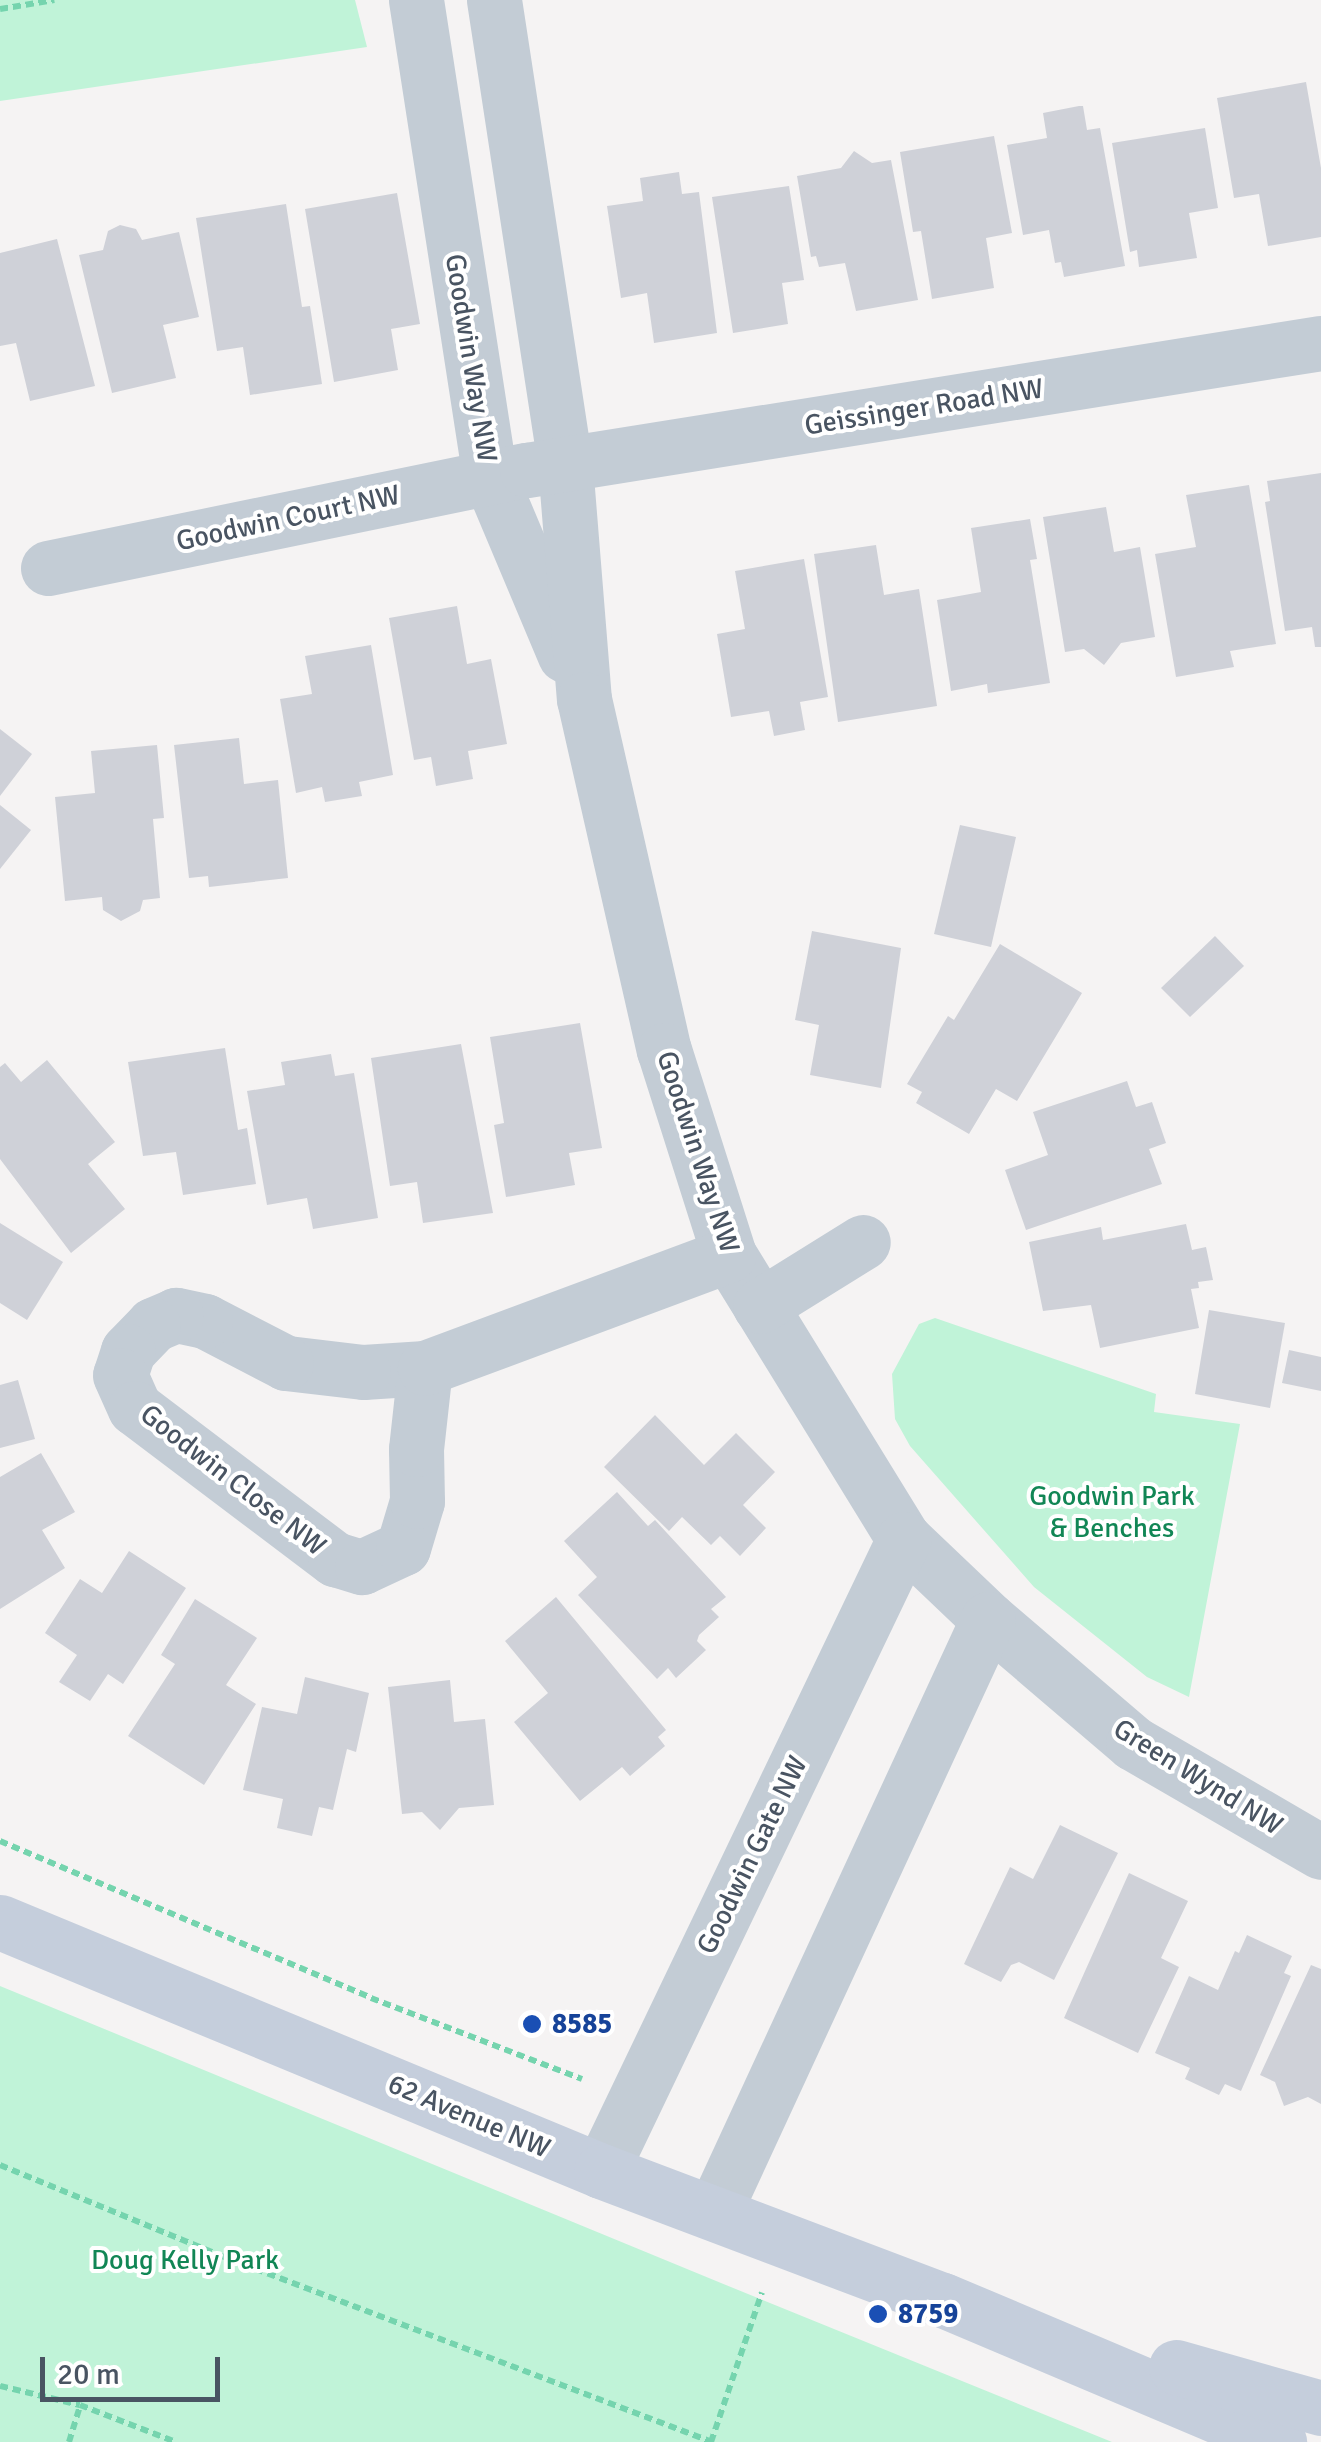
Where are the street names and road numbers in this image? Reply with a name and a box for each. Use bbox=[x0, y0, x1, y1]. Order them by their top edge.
street label: Goodwin Way NW bbox=[438, 252, 504, 464]
street label: Geissinger Road NW bbox=[802, 372, 1046, 442]
street label: Goodwin Court NW bbox=[173, 478, 403, 558]
street label: Goodwin Way NW bbox=[650, 1047, 746, 1257]
street label: Goodwin Close NW bbox=[134, 1397, 332, 1563]
street label: Green Wynd NW bbox=[1107, 1712, 1289, 1842]
street label: Goodwin Gate NW bbox=[690, 1751, 814, 1959]
street label: 62 Avenue NW bbox=[383, 2067, 555, 2165]

